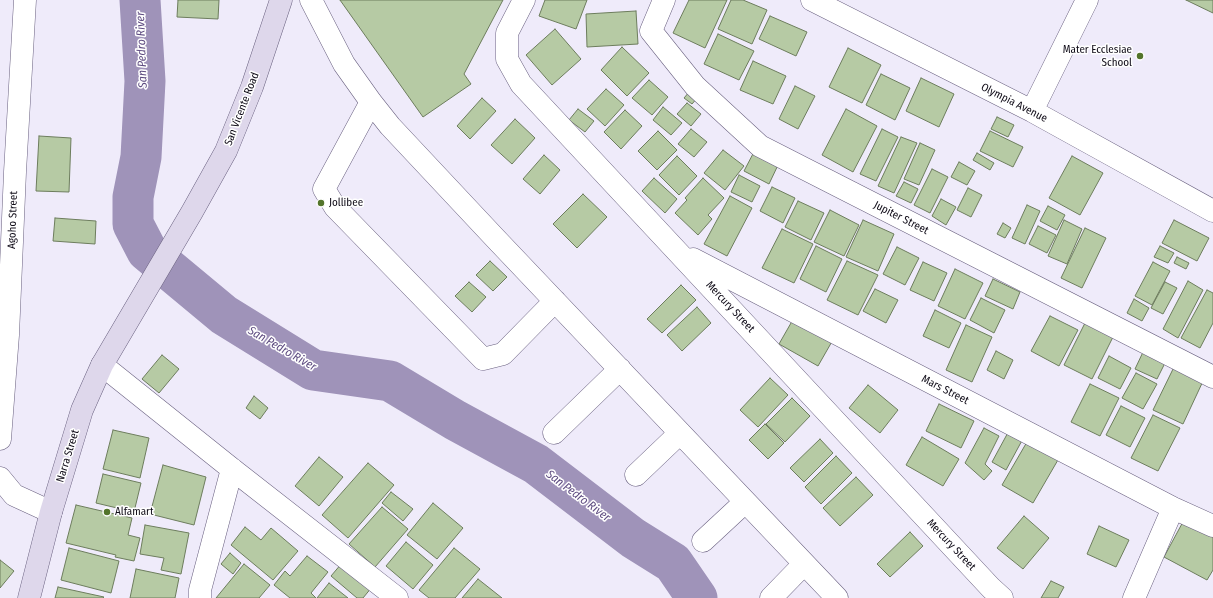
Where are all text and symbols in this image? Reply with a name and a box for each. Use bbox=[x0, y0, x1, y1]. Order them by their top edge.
water label: San Pedro River bbox=[133, 12, 151, 88]
place label: Mater Ecclesiae School bbox=[1063, 43, 1132, 69]
marker: Mater Ecclesiae School bbox=[1135, 51, 1145, 61]
street label: San Vicente Road bbox=[222, 70, 262, 148]
street label: Olympia Avenue bbox=[979, 81, 1049, 125]
street label: Agoho Street bbox=[5, 191, 21, 249]
place label: Jollibee bbox=[329, 196, 363, 210]
marker: Jollibee bbox=[316, 198, 326, 208]
street label: Jupiter Street bbox=[871, 199, 931, 237]
street label: Mercury Street bbox=[703, 279, 757, 335]
water label: San Pedro River bbox=[245, 324, 319, 374]
street label: Mars Street bbox=[919, 372, 971, 408]
street label: Narra Street bbox=[54, 428, 82, 484]
water label: San Pedro River bbox=[543, 467, 613, 525]
place label: Alfamart bbox=[115, 505, 153, 519]
marker: Alfamart bbox=[102, 507, 112, 517]
street label: Mercury Street bbox=[924, 517, 978, 573]

